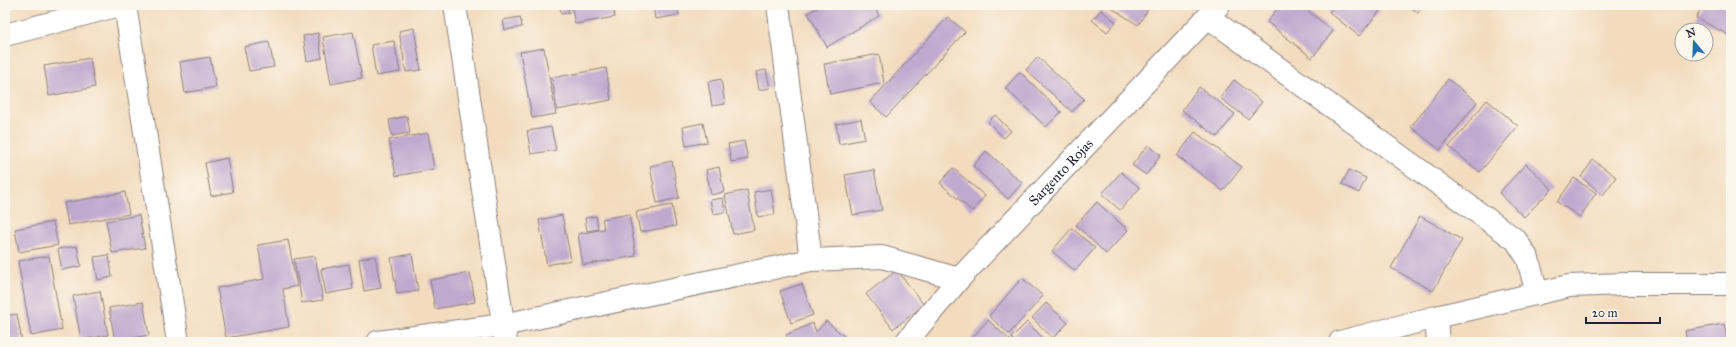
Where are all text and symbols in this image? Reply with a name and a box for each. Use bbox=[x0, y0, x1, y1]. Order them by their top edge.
north arrow bbox=[1674, 22, 1714, 62]
text: N bbox=[1684, 25, 1698, 41]
street label: Sargento Rojas bbox=[1025, 135, 1096, 209]
scale bar bbox=[1586, 299, 1660, 325]
text: 20 m bbox=[1592, 306, 1618, 320]

